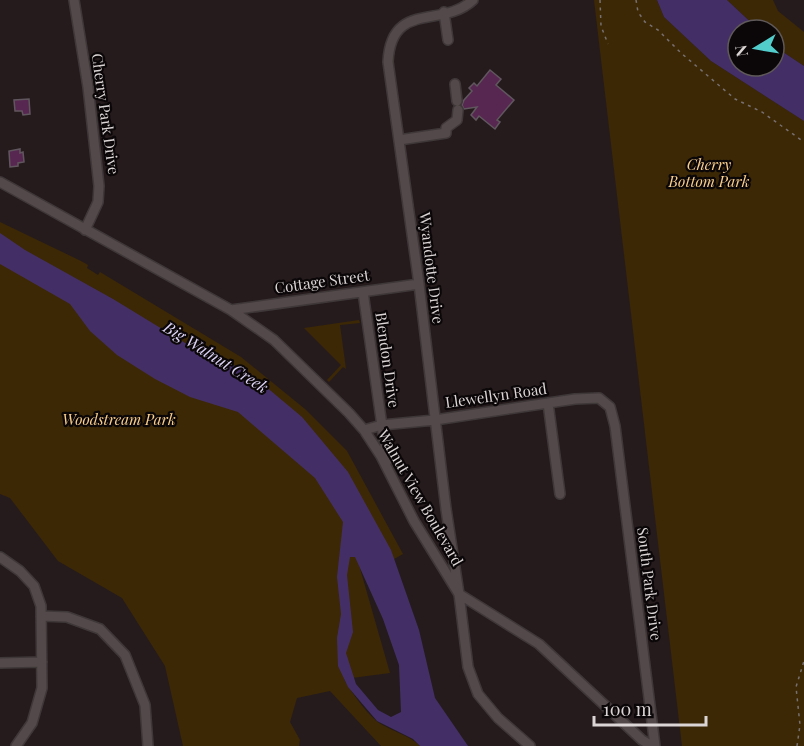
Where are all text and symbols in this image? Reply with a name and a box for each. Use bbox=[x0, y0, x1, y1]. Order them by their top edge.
north arrow bbox=[726, 18, 786, 78]
text: N bbox=[729, 43, 752, 59]
street label: Cherry Park Drive bbox=[88, 52, 124, 176]
park label: Cherry Bottom Park bbox=[668, 154, 750, 191]
street label: Wyandotte Drive bbox=[415, 210, 449, 325]
street label: Cottage Street bbox=[273, 264, 371, 298]
street label: Blendon Drive bbox=[371, 311, 405, 409]
water label: Big Walnut Creek bbox=[159, 315, 273, 397]
street label: Llewellyn Road bbox=[444, 378, 548, 412]
park label: Woodstream Park bbox=[62, 409, 176, 429]
street label: Walnut View Boulevard bbox=[373, 425, 468, 569]
street label: South Park Drive bbox=[633, 526, 667, 642]
scale bar bbox=[594, 689, 706, 727]
text: 100 m bbox=[603, 697, 652, 721]

